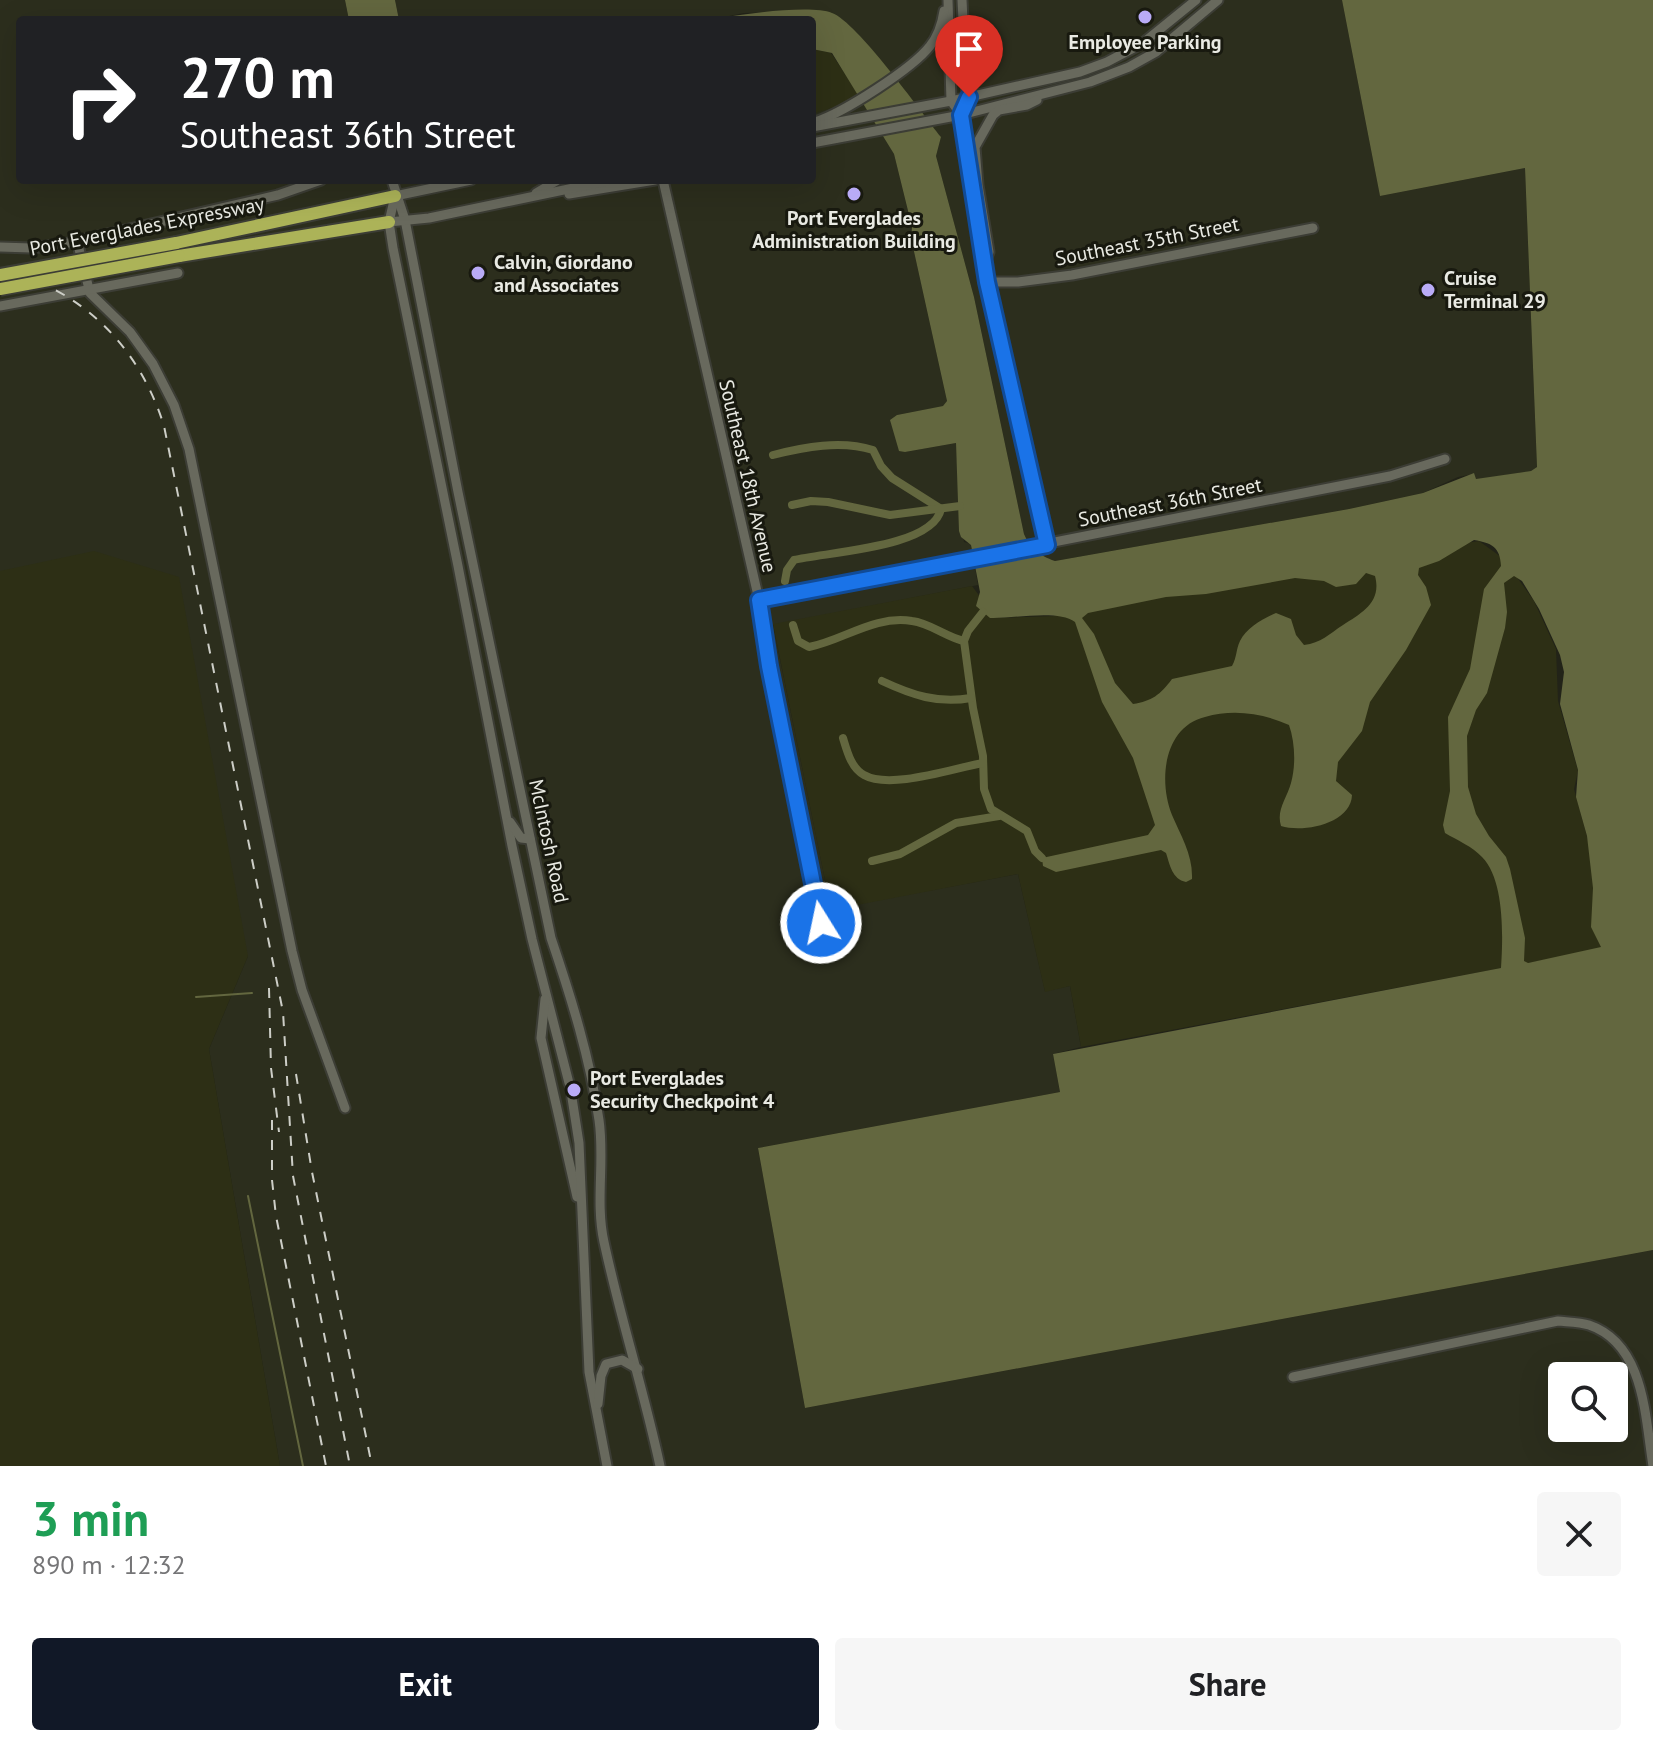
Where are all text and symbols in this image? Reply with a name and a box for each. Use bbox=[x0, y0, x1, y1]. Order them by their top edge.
marker: Employee Parking bbox=[1136, 8, 1154, 26]
pin bbox=[935, 15, 1003, 97]
icon: arrive bbox=[947, 27, 991, 71]
place label: Employee Parking bbox=[1068, 29, 1222, 55]
text: 270 m bbox=[180, 41, 335, 113]
icon: right bbox=[48, 48, 152, 152]
text: Southeast 36th Street bbox=[180, 111, 516, 158]
marker: Port Everglades Administration Building bbox=[845, 185, 863, 203]
street label: Port Everglades Expressway bbox=[27, 190, 267, 262]
place label: Port Everglades Administration Building bbox=[752, 205, 956, 254]
street label: Southeast 35th Street bbox=[1053, 210, 1241, 272]
place label: Calvin, Giordano and Associates bbox=[494, 249, 633, 298]
marker: Calvin, Giordano and Associates bbox=[469, 264, 487, 282]
place label: Cruise Terminal 29 bbox=[1444, 265, 1546, 314]
marker: Cruise Terminal 29 bbox=[1419, 281, 1437, 299]
street label: Southeast 18th Avenue bbox=[713, 377, 783, 575]
street label: Southeast 36th Street bbox=[1076, 471, 1264, 533]
street label: McIntosh Road bbox=[523, 777, 575, 905]
position arrow bbox=[779, 881, 863, 965]
place label: Port Everglades Security Checkpoint 4 bbox=[590, 1065, 775, 1114]
marker: Port Everglades Security Checkpoint 4 bbox=[565, 1081, 583, 1099]
map controls bbox=[1548, 1362, 1628, 1442]
button: search bbox=[1548, 1362, 1628, 1442]
text: 3 min bbox=[32, 1487, 149, 1549]
button: close bbox=[1537, 1492, 1621, 1576]
text: 890 m · 12:32 bbox=[32, 1548, 186, 1581]
button: Exit bbox=[32, 1638, 819, 1730]
button: Share bbox=[835, 1638, 1621, 1730]

